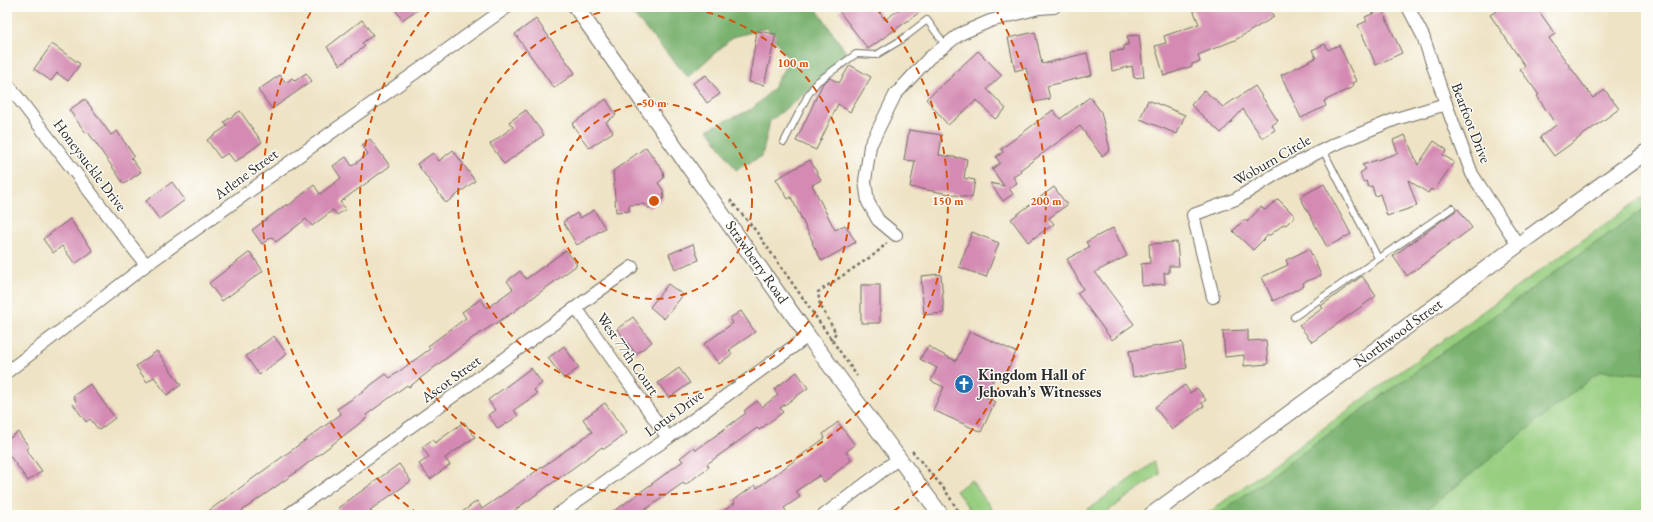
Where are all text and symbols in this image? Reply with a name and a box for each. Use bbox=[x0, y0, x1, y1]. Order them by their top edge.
text: 100 m bbox=[777, 55, 809, 71]
street label: Bearfoot Drive bbox=[1447, 80, 1496, 166]
text: 50 m bbox=[641, 95, 667, 111]
street label: Honeysuckle Drive bbox=[50, 115, 131, 215]
street label: Woburn Circle bbox=[1230, 130, 1314, 189]
street label: Arlene Street bbox=[209, 144, 282, 204]
text: 150 m bbox=[932, 193, 964, 209]
text: 200 m bbox=[1030, 193, 1062, 209]
centre of rings bbox=[647, 194, 661, 208]
street label: Strawberry Road bbox=[722, 216, 793, 307]
street label: Northwood Street bbox=[1350, 294, 1446, 371]
street label: West 77th Court bbox=[593, 309, 664, 399]
street label: Ascot Street bbox=[416, 350, 484, 407]
place label: Kingdom Hall of Jehovah’s Witnesses bbox=[976, 365, 1101, 401]
church icon: Kingdom Hall of Jehovah’s Witnesses bbox=[953, 373, 975, 395]
street label: Lotus Drive bbox=[640, 385, 707, 440]

